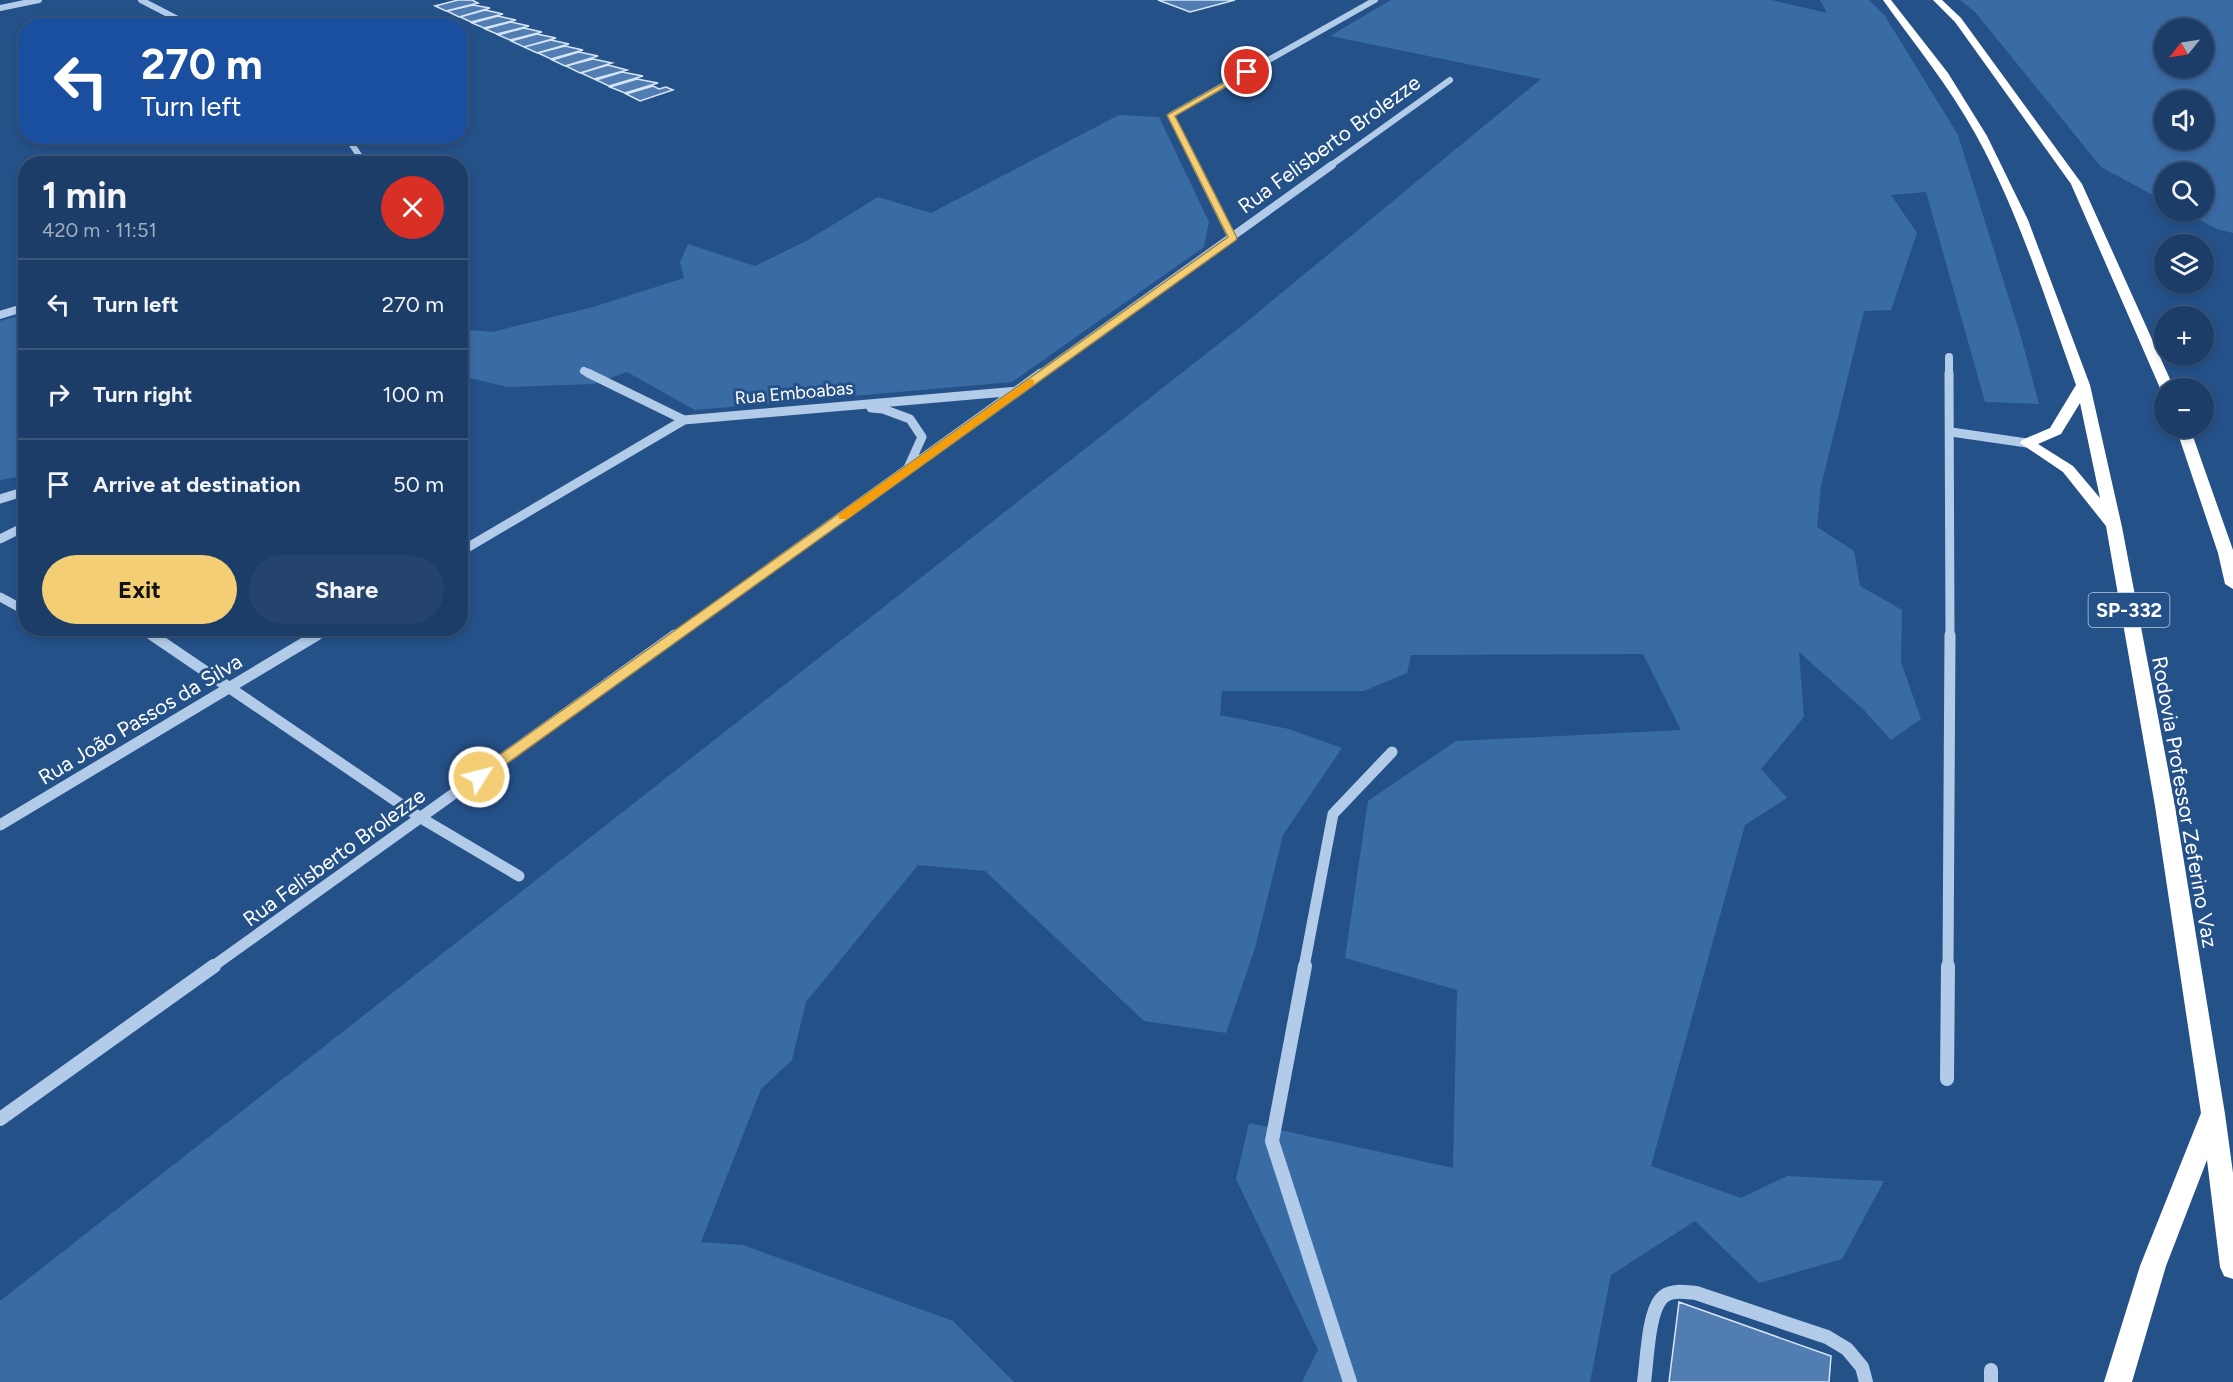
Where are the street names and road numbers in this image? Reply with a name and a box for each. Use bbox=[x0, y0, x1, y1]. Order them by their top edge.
street label: Rua Felisberto Brolezze bbox=[1233, 69, 1425, 219]
street label: Rua Emboabas bbox=[734, 377, 854, 409]
road number: SP-332 bbox=[2088, 593, 2170, 627]
street label: Rua João Passos da Silva bbox=[34, 648, 246, 790]
street label: Rodovia Professor Zeferino Vaz bbox=[2147, 654, 2223, 950]
street label: Rua Felisberto Brolezze bbox=[238, 782, 430, 932]

